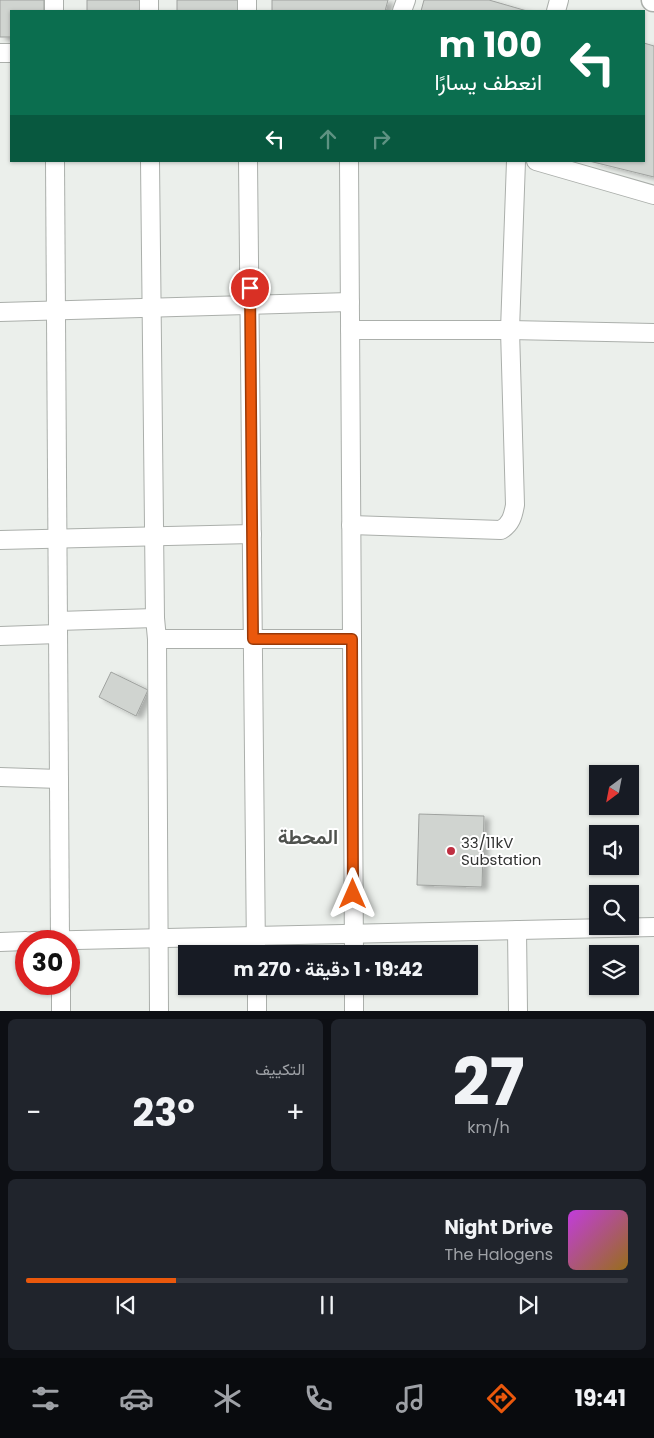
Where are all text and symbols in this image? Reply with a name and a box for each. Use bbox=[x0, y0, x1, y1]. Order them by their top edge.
text: 100 m bbox=[439, 20, 542, 69]
icon: left bbox=[560, 30, 625, 95]
text: انعطف يسارًا bbox=[435, 67, 542, 98]
icon: left bbox=[261, 125, 289, 153]
icon: ahead bbox=[314, 125, 342, 153]
icon: right bbox=[367, 125, 395, 153]
pin bbox=[229, 267, 271, 309]
icon: arrive bbox=[236, 274, 264, 302]
north arrow bbox=[589, 765, 639, 815]
map controls bbox=[589, 765, 639, 995]
district label: المحطة bbox=[278, 823, 338, 851]
button: sound bbox=[589, 825, 639, 875]
place label: 33/11kV Substation bbox=[461, 832, 541, 870]
marker: 33/11kV Substation bbox=[445, 845, 457, 857]
position arrow bbox=[326, 867, 378, 919]
button: search bbox=[589, 885, 639, 935]
speed limit sign: 30 bbox=[15, 930, 80, 995]
button: layers bbox=[589, 945, 639, 995]
text: 19:42 · 1 دقيقة · 270 m bbox=[234, 956, 422, 983]
text: 27 bbox=[453, 1037, 524, 1128]
text: التكييف bbox=[255, 1058, 305, 1081]
text: 23° bbox=[133, 1086, 195, 1139]
text: − bbox=[26, 1093, 41, 1132]
text: + bbox=[286, 1093, 305, 1132]
text: km/h bbox=[467, 1116, 510, 1139]
text: Night Drive bbox=[445, 1214, 553, 1241]
text: The Halogens bbox=[445, 1243, 553, 1266]
icon: previous bbox=[112, 1291, 140, 1319]
icon: pause bbox=[313, 1291, 341, 1319]
icon: next bbox=[514, 1291, 542, 1319]
icon: filters bbox=[28, 1381, 63, 1416]
icon: car bbox=[119, 1381, 154, 1416]
icon: climate bbox=[210, 1381, 245, 1416]
icon: phone bbox=[301, 1381, 336, 1416]
icon: music bbox=[393, 1381, 428, 1416]
icon: directions bbox=[484, 1381, 519, 1416]
text: 19:41 bbox=[575, 1383, 626, 1414]

